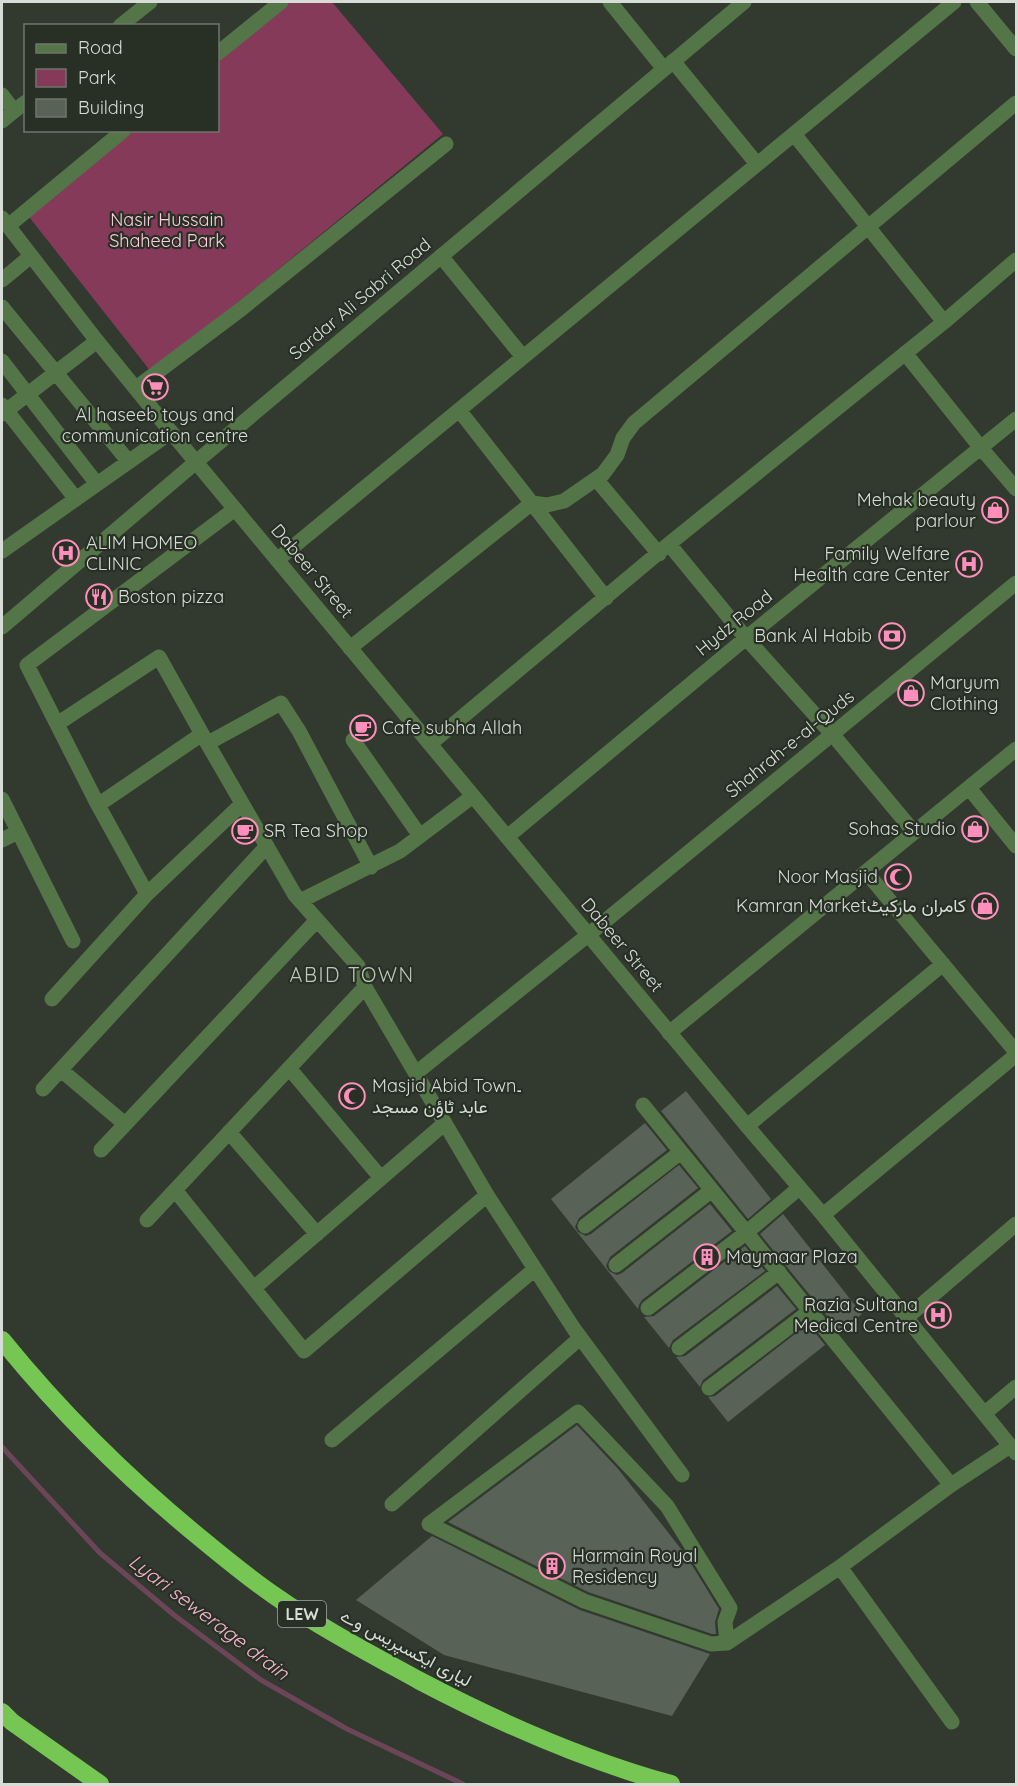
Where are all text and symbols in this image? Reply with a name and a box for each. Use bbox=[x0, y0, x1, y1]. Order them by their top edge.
legend bbox=[24, 24, 219, 132]
text: Road bbox=[78, 36, 123, 59]
text: Park bbox=[78, 66, 116, 89]
text: Building bbox=[78, 96, 144, 119]
park label: Nasir Hussain Shaheed Park bbox=[109, 208, 225, 252]
street label: Sardar Ali Sabri Road bbox=[284, 233, 435, 365]
supermarket icon: Al haseeb toys and communication centre bbox=[140, 372, 170, 402]
place label: Al haseeb toys and communication centre bbox=[62, 403, 248, 447]
place label: Mehak beauty parlour bbox=[857, 488, 976, 532]
shop icon: Mehak beauty parlour bbox=[980, 495, 1010, 525]
street label: Dabeer Street bbox=[266, 519, 359, 623]
place label: ALIM HOMEO CLINIC bbox=[86, 531, 197, 575]
hospital icon: ALIM HOMEO CLINIC bbox=[51, 538, 81, 568]
place label: Family Welfare Health care Center bbox=[793, 542, 950, 586]
hospital icon: Family Welfare Health care Center bbox=[954, 549, 984, 579]
restaurant icon: Boston pizza bbox=[84, 582, 114, 612]
place label: Boston pizza bbox=[118, 585, 224, 608]
street label: Hydz Road bbox=[691, 585, 777, 661]
bank icon: Bank Al Habib bbox=[877, 621, 907, 651]
place label: Bank Al Habib bbox=[754, 624, 872, 647]
place label: Maryum Clothing bbox=[930, 671, 1000, 715]
shop icon: Maryum Clothing bbox=[896, 678, 926, 708]
street label: Shahrah-e-al-Quds bbox=[721, 685, 859, 803]
cafe icon: Cafe subha Allah bbox=[348, 713, 378, 743]
place label: Cafe subha Allah bbox=[382, 716, 522, 739]
shop icon: Sohas Studio bbox=[960, 814, 990, 844]
cafe icon: SR Tea Shop bbox=[230, 816, 260, 846]
place label: Sohas Studio bbox=[848, 817, 956, 840]
place label: SR Tea Shop bbox=[264, 819, 368, 842]
mosque icon: Noor Masjid bbox=[883, 862, 913, 892]
place label: Noor Masjid bbox=[777, 865, 878, 888]
shop icon: Kamran Marketکامران مارکیٹ bbox=[970, 891, 1000, 921]
street label: Dabeer Street bbox=[576, 893, 669, 997]
place label: Kamran Marketکامران مارکیٹ bbox=[736, 894, 966, 917]
district label: ABID TOWN bbox=[289, 962, 415, 987]
place label: Masjid Abid Town۔ عابد ٹاؤن مسجد bbox=[372, 1074, 522, 1118]
mosque icon: Masjid Abid Town۔ عابد ٹاؤن مسجد bbox=[337, 1081, 367, 1111]
building icon: Maymaar Plaza bbox=[692, 1242, 722, 1272]
place label: Maymaar Plaza bbox=[726, 1245, 858, 1268]
place label: Razia Sultana Medical Centre bbox=[794, 1293, 918, 1337]
hospital icon: Razia Sultana Medical Centre bbox=[923, 1300, 953, 1330]
place label: Harmain Royal Residency bbox=[572, 1544, 697, 1588]
water label: Lyari sewerage drain bbox=[124, 1548, 295, 1685]
building icon: Harmain Royal Residency bbox=[537, 1551, 567, 1581]
road number: LEW bbox=[278, 1601, 326, 1627]
street label: لیاری ایکسپریس وے bbox=[336, 1603, 476, 1693]

